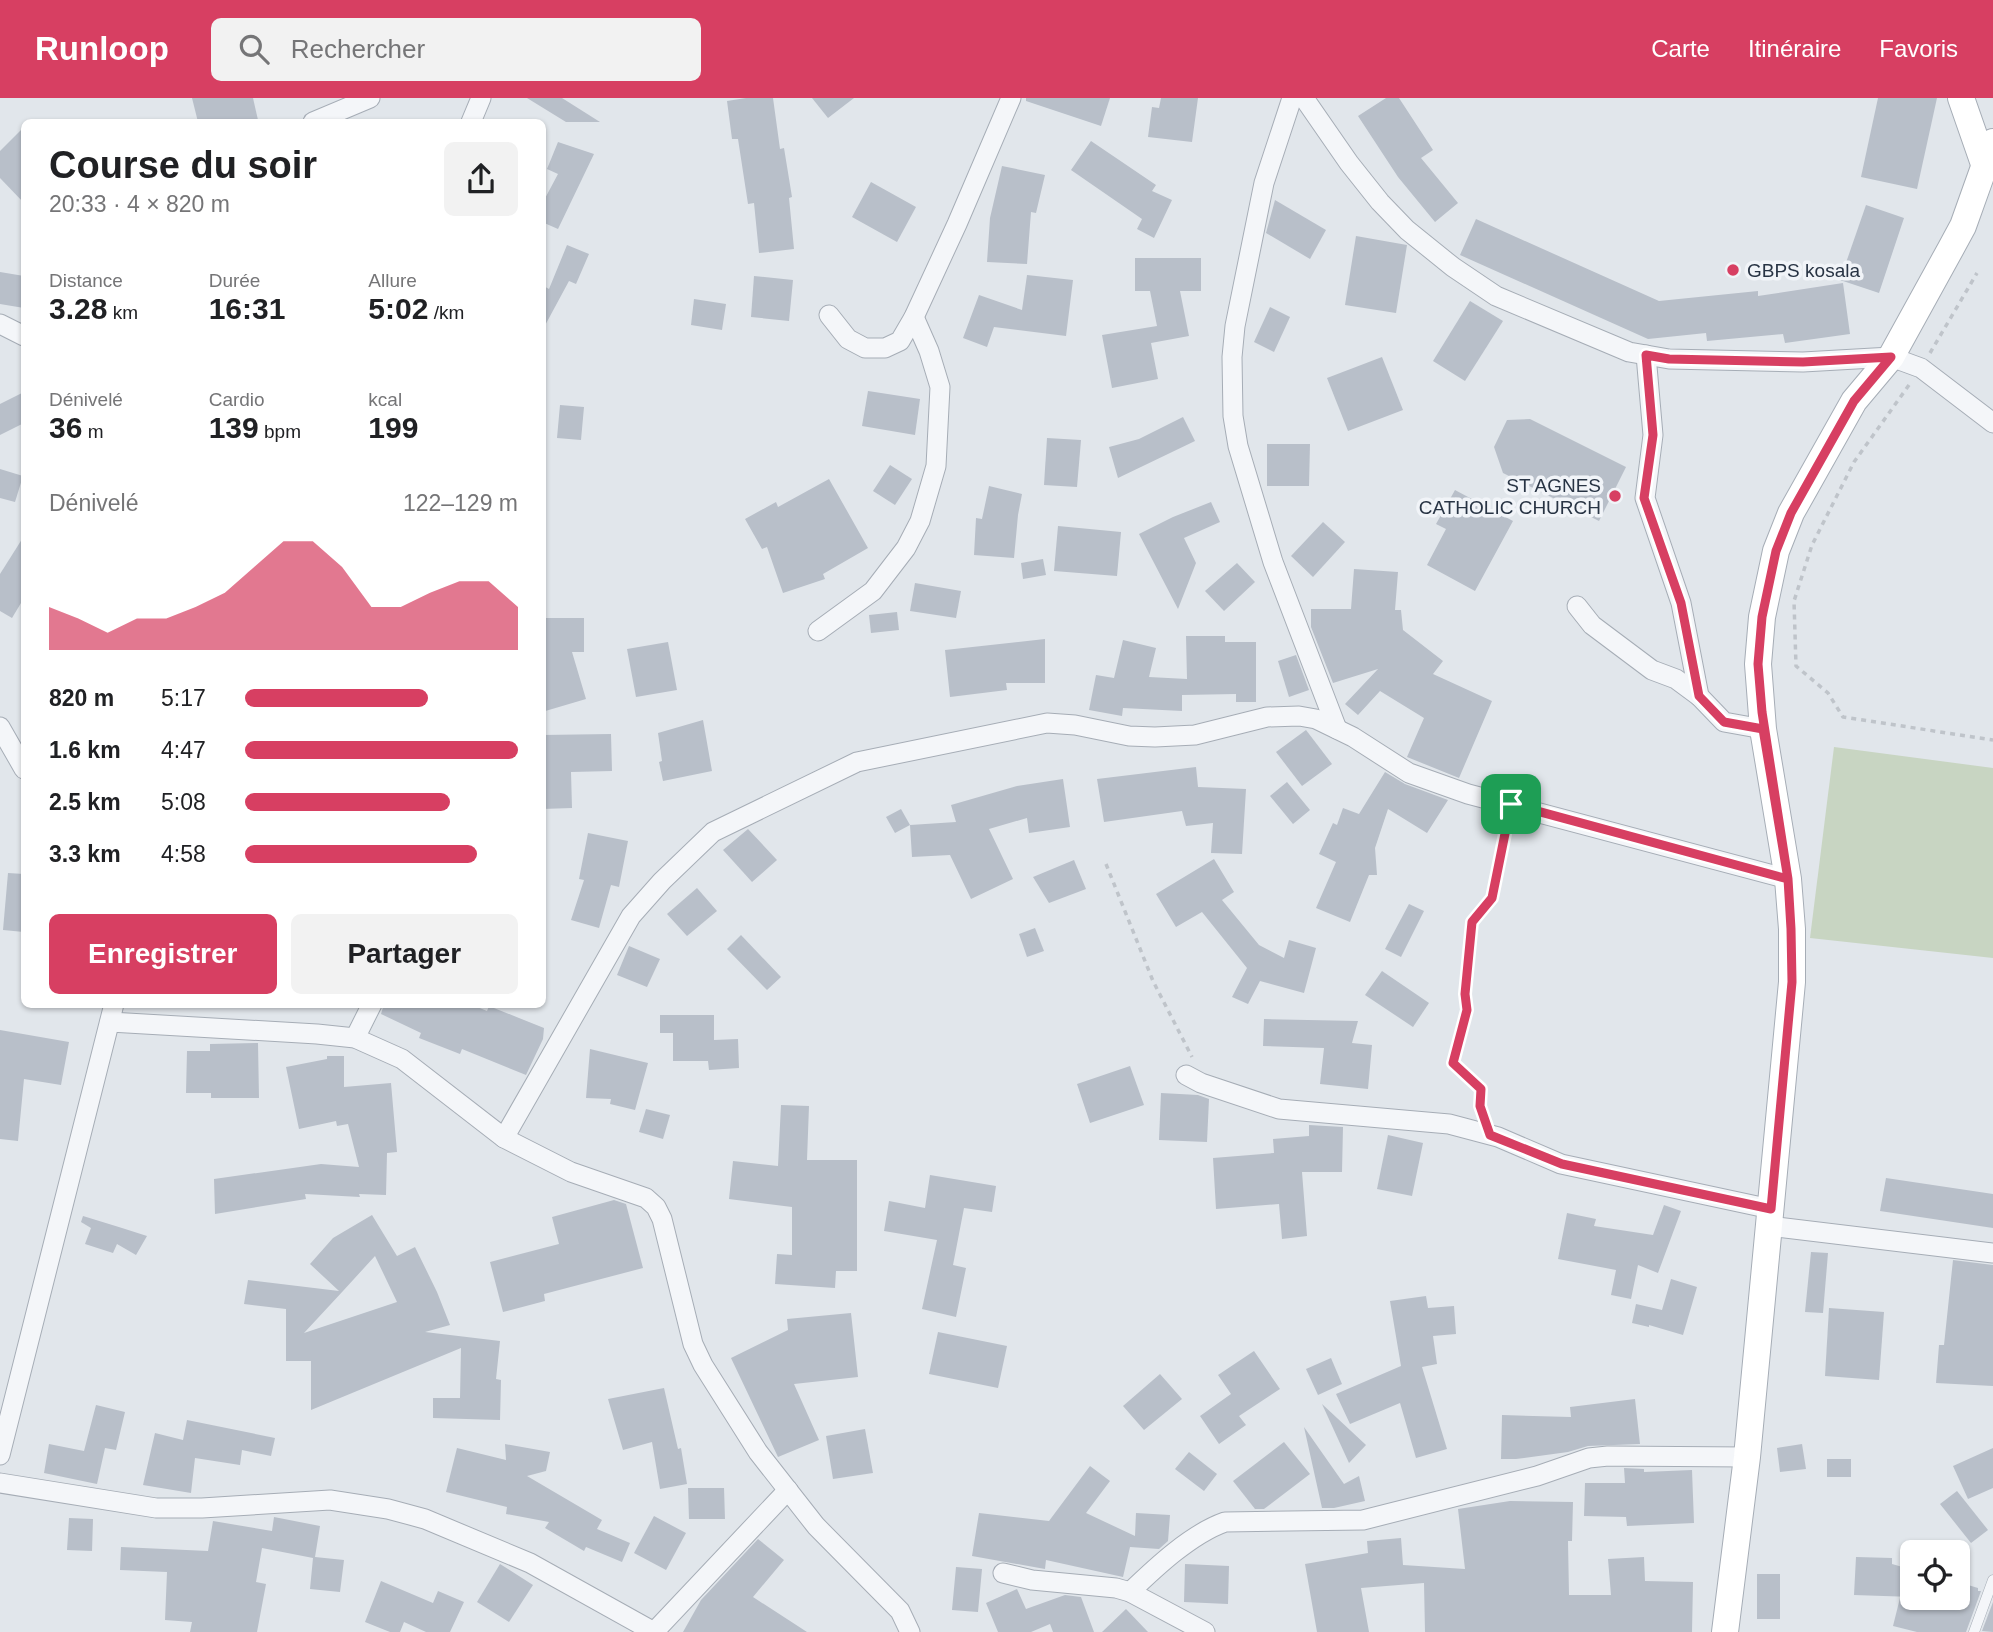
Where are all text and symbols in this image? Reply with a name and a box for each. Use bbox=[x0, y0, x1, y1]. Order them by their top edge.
search box bbox=[211, 18, 701, 81]
text: Runloop bbox=[35, 30, 169, 67]
icon: search bbox=[235, 30, 273, 68]
text: Rechercher bbox=[291, 34, 425, 64]
text: Carte bbox=[1651, 35, 1710, 62]
text: Itinéraire bbox=[1748, 35, 1841, 62]
text: Favoris bbox=[1879, 35, 1958, 62]
button: share bbox=[444, 142, 518, 216]
text: Course du soir bbox=[49, 144, 317, 186]
text: 20:33 · 4 × 820 m bbox=[49, 191, 230, 217]
place label: GBPS kosala bbox=[1747, 260, 1860, 281]
marker: GBPS kosala bbox=[1725, 262, 1741, 278]
text: Distance bbox=[49, 270, 123, 291]
text: Durée bbox=[209, 270, 260, 291]
text: Allure bbox=[368, 270, 417, 291]
text: 3.28 bbox=[49, 292, 107, 325]
text: 16:31 bbox=[209, 292, 285, 325]
text: 5:02 bbox=[368, 292, 428, 325]
text: km bbox=[107, 302, 138, 323]
text: /km bbox=[428, 302, 464, 323]
text: Dénivelé bbox=[49, 389, 123, 410]
text: Cardio bbox=[209, 389, 265, 410]
text: kcal bbox=[368, 389, 402, 410]
text: 36 bbox=[49, 411, 82, 444]
text: 139 bbox=[209, 411, 259, 444]
text: 199 bbox=[368, 411, 418, 444]
text: m bbox=[82, 421, 103, 442]
text: bpm bbox=[259, 421, 301, 442]
place label: ST AGNES CATHOLIC CHURCH bbox=[1419, 475, 1601, 518]
marker: ST AGNES CATHOLIC CHURCH bbox=[1607, 488, 1623, 504]
text: Dénivelé bbox=[49, 490, 139, 516]
text: 122–129 m bbox=[403, 490, 518, 516]
text: 820 m bbox=[49, 685, 114, 711]
text: 5:17 bbox=[161, 685, 206, 711]
text: 1.6 km bbox=[49, 737, 121, 763]
text: 4:47 bbox=[161, 737, 206, 763]
pin bbox=[1481, 774, 1541, 834]
icon: arrive bbox=[1492, 785, 1530, 823]
text: 2.5 km bbox=[49, 789, 121, 815]
text: 5:08 bbox=[161, 789, 206, 815]
text: 3.3 km bbox=[49, 841, 121, 867]
text: 4:58 bbox=[161, 841, 206, 867]
button: Enregistrer bbox=[49, 914, 277, 994]
button: Partager bbox=[291, 914, 518, 994]
map controls bbox=[1900, 1540, 1970, 1610]
button: locate bbox=[1900, 1540, 1970, 1610]

